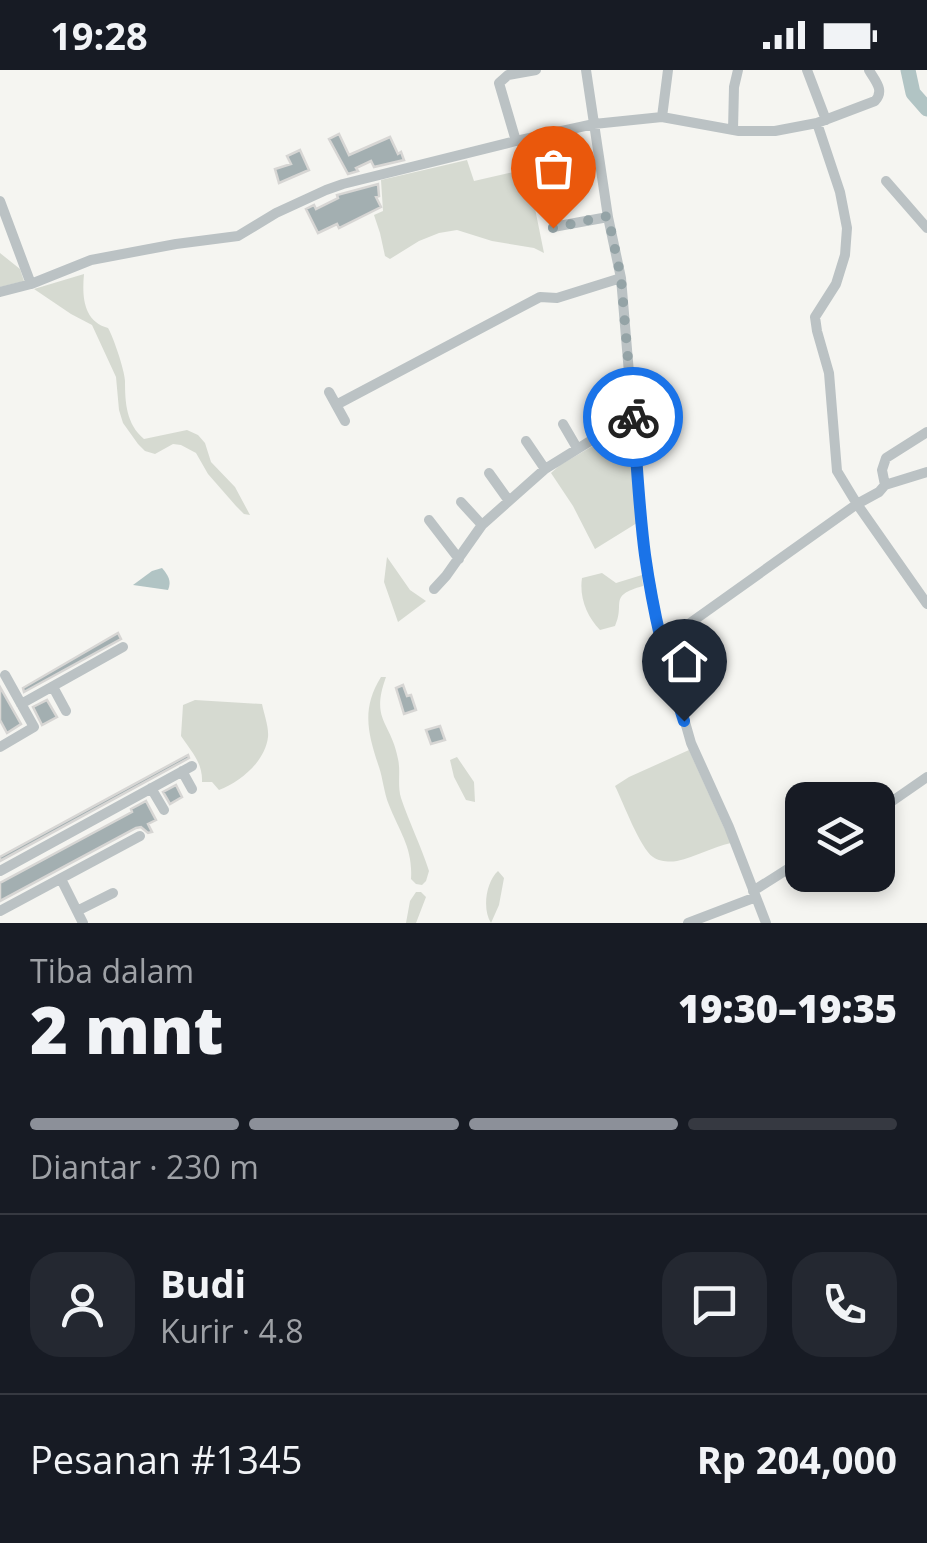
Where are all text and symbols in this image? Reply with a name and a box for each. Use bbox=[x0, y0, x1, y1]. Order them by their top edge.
text: 19:28 bbox=[50, 9, 148, 61]
pin bbox=[511, 126, 596, 229]
icon: bag bbox=[526, 141, 581, 196]
courier bbox=[583, 367, 683, 467]
icon: bike bbox=[606, 390, 661, 445]
pin bbox=[642, 619, 727, 722]
icon: home bbox=[657, 634, 712, 689]
map controls bbox=[785, 782, 895, 892]
button: layers bbox=[785, 782, 895, 892]
text: Tiba dalam bbox=[30, 949, 194, 992]
text: 19:30–19:35 bbox=[678, 982, 897, 1034]
text: 2 mnt bbox=[30, 985, 223, 1073]
text: Diantar · 230 m bbox=[30, 1145, 259, 1188]
button: person bbox=[30, 1252, 135, 1357]
button: chat bbox=[662, 1252, 767, 1357]
button: phone bbox=[792, 1252, 897, 1357]
text: Budi bbox=[160, 1257, 246, 1309]
text: Kurir · 4.8 bbox=[160, 1309, 303, 1352]
text: Pesanan #1345 bbox=[30, 1433, 302, 1485]
text: Rp 204,000 bbox=[697, 1433, 897, 1485]

